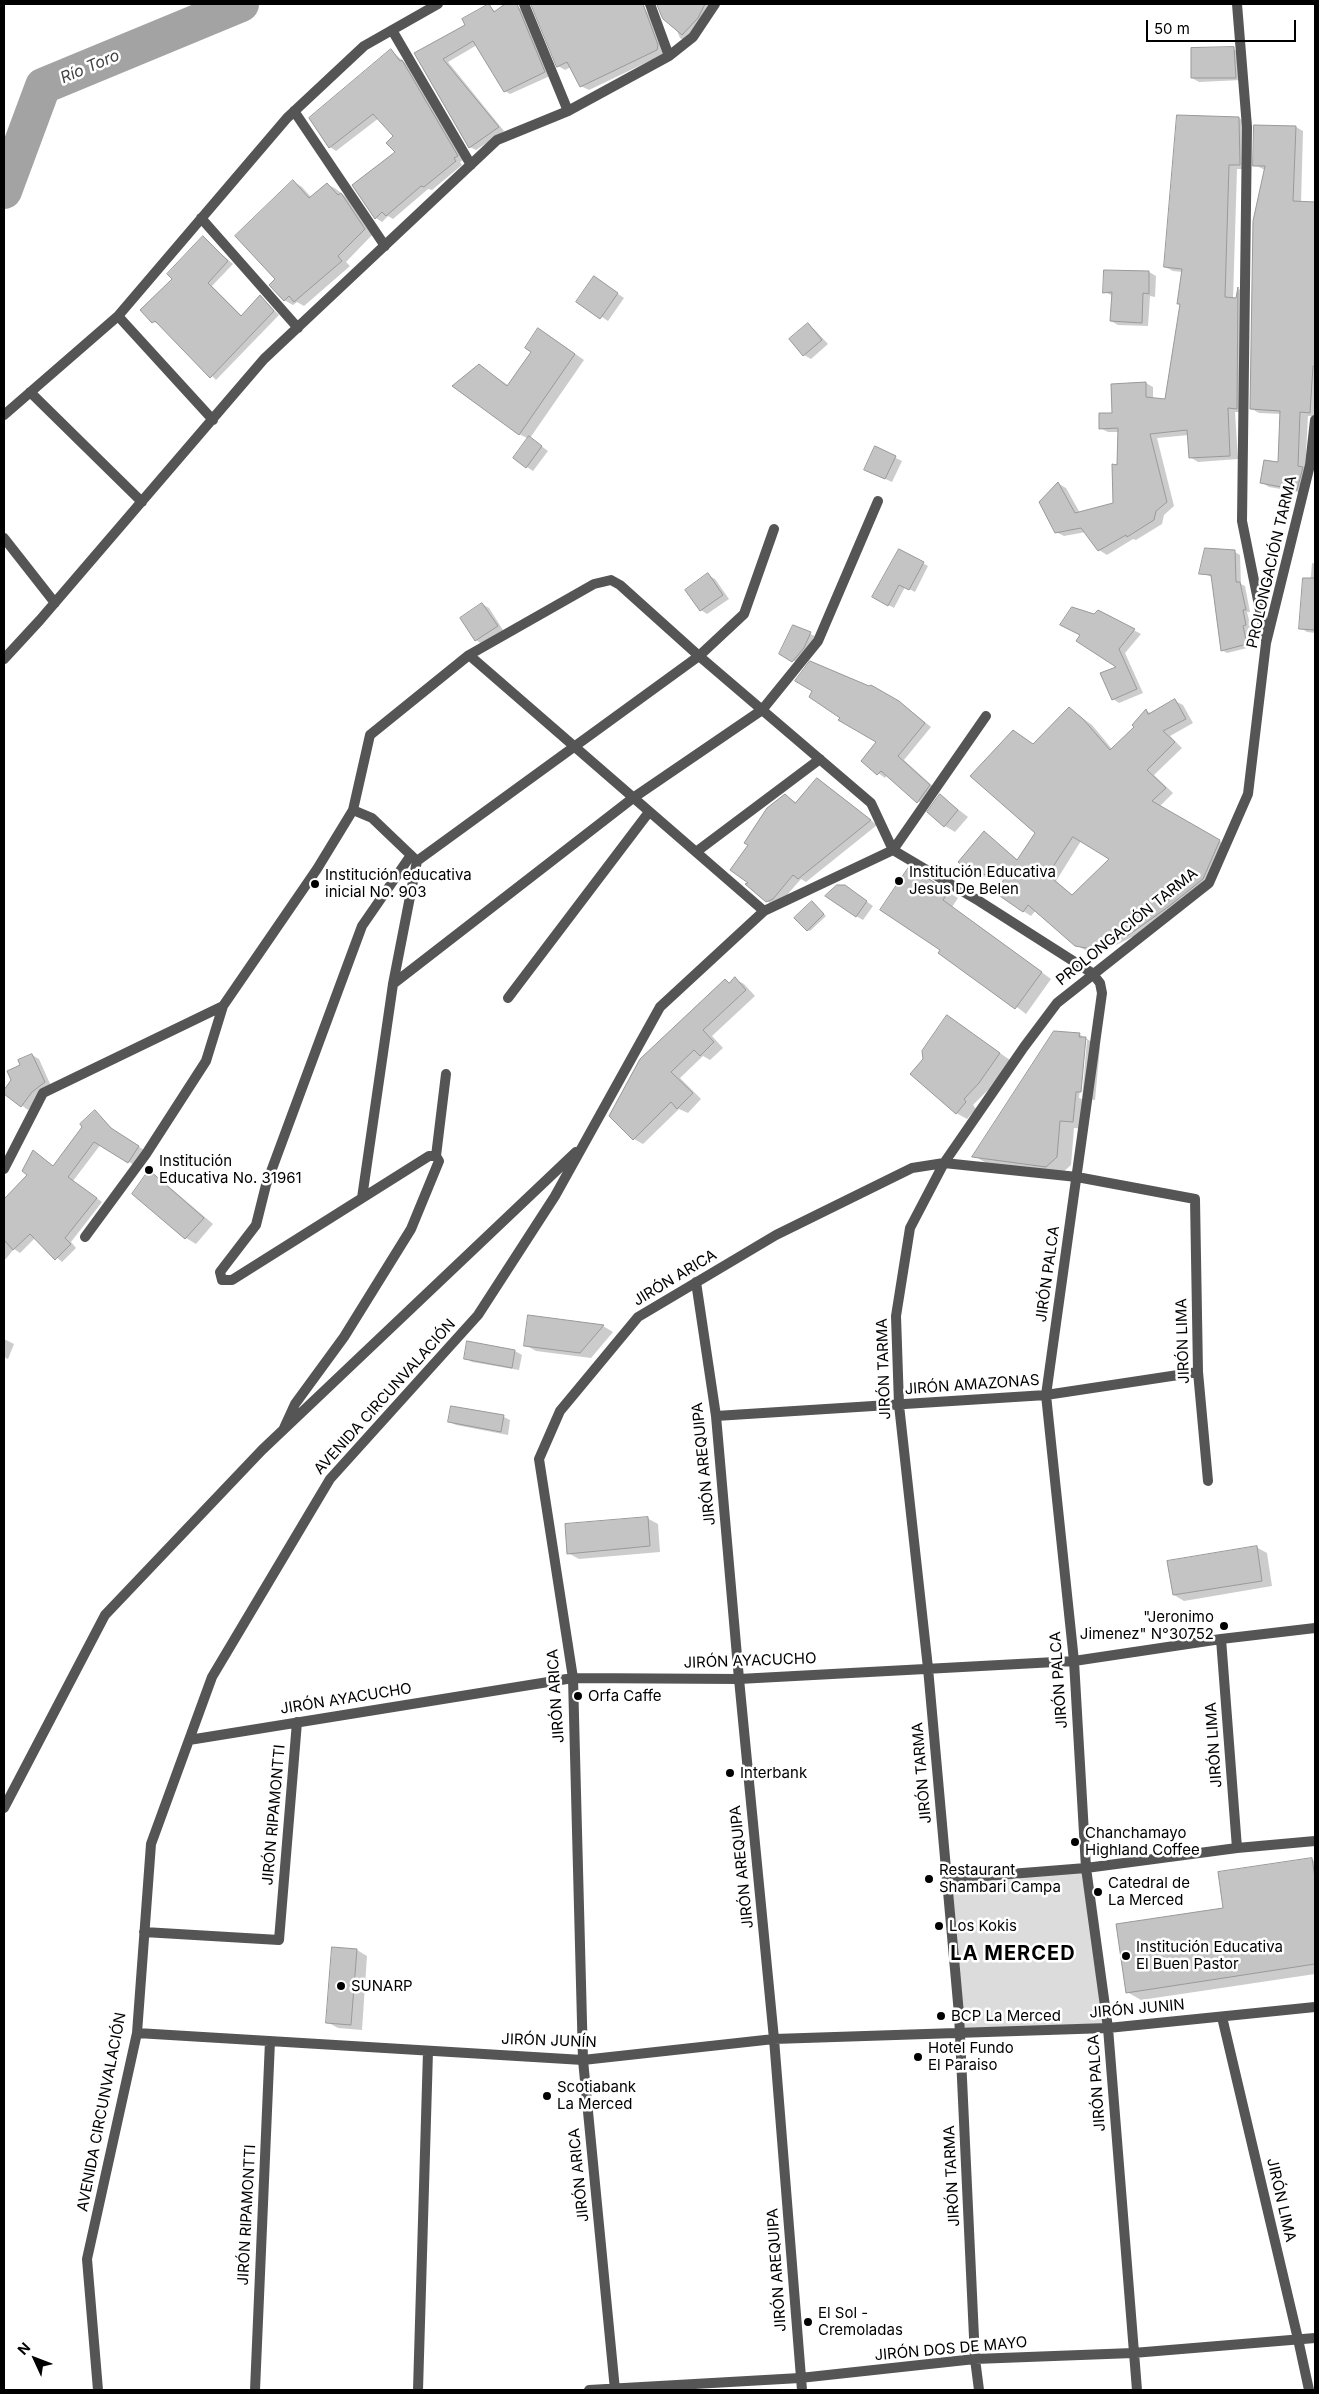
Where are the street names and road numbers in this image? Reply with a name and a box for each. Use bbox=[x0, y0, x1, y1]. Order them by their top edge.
street label: PROLONGACIÓN TARMA bbox=[1243, 474, 1301, 650]
street label: PROLONGACIÓN TARMA bbox=[1053, 864, 1201, 990]
street label: JIRÓN PALCA bbox=[1032, 1225, 1064, 1323]
street label: JIRÓN ARICA bbox=[630, 1246, 720, 1310]
street label: JIRÓN LIMA bbox=[1173, 1298, 1193, 1384]
street label: AVENIDA CIRCUNVALACIÓN bbox=[310, 1316, 460, 1478]
street label: JIRÓN TARMA bbox=[873, 1318, 895, 1420]
street label: JIRÓN AMAZONAS bbox=[904, 1371, 1040, 1399]
street label: JIRÓN AREQUIPA bbox=[689, 1402, 719, 1526]
street label: JIRÓN PALCA bbox=[1047, 1631, 1071, 1729]
street label: JIRÓN ARICA bbox=[544, 1648, 568, 1744]
street label: JIRÓN AYACUCHO bbox=[683, 1650, 817, 1672]
street label: JIRÓN AYACUCHO bbox=[279, 1680, 413, 1718]
street label: JIRÓN LIMA bbox=[1202, 1702, 1226, 1788]
street label: JIRÓN TARMA bbox=[909, 1722, 935, 1824]
street label: JIRÓN RIPAMONTTI bbox=[259, 1744, 289, 1886]
street label: JIRÓN AREQUIPA bbox=[727, 1805, 757, 1929]
street label: JIRÓN JUNIN bbox=[1089, 1996, 1185, 2022]
street label: AVENIDA CIRCUNVALACIÓN bbox=[74, 2011, 130, 2213]
street label: JIRÓN JUNÍN bbox=[501, 2030, 597, 2052]
street label: JIRÓN PALCA bbox=[1085, 2034, 1109, 2132]
street label: JIRÓN TARMA bbox=[940, 2125, 964, 2227]
street label: JIRÓN ARICA bbox=[565, 2127, 593, 2223]
street label: JIRÓN RIPAMONTTI bbox=[234, 2144, 260, 2286]
street label: JIRÓN LIMA bbox=[1263, 2156, 1299, 2244]
street label: JIRÓN AREQUIPA bbox=[764, 2208, 790, 2332]
street label: JIRÓN DOS DE MAYO bbox=[874, 2333, 1028, 2365]

